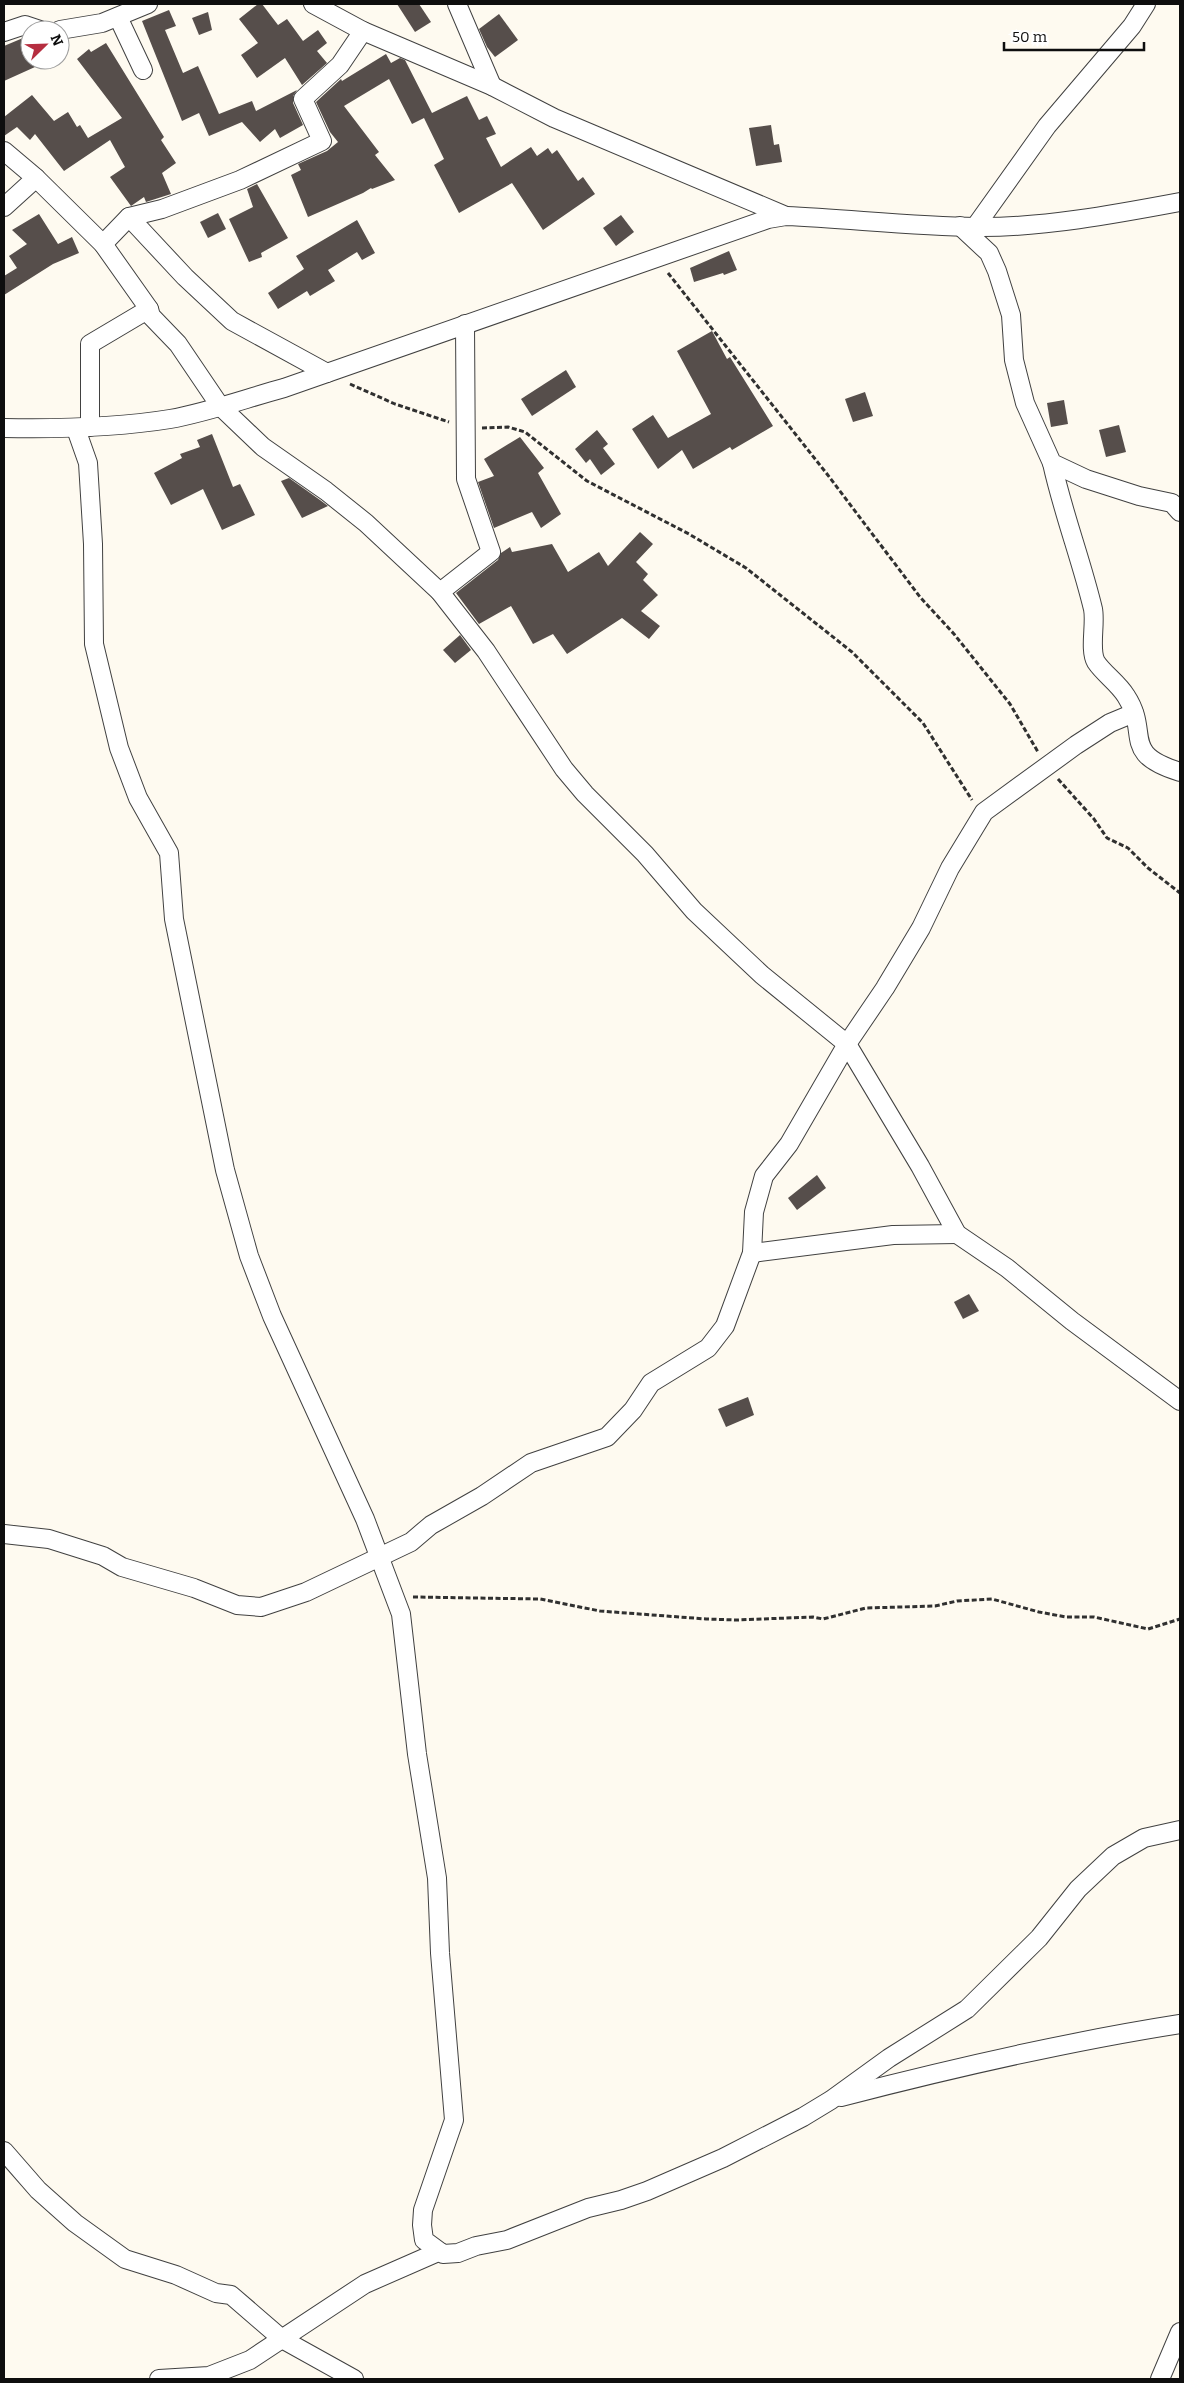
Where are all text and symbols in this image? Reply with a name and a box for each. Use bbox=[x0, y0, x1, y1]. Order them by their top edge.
north arrow bbox=[20, 20, 70, 70]
scale bar bbox=[1004, 20, 1144, 52]
text: 50 m bbox=[1012, 28, 1048, 46]
text: N bbox=[47, 32, 67, 49]

